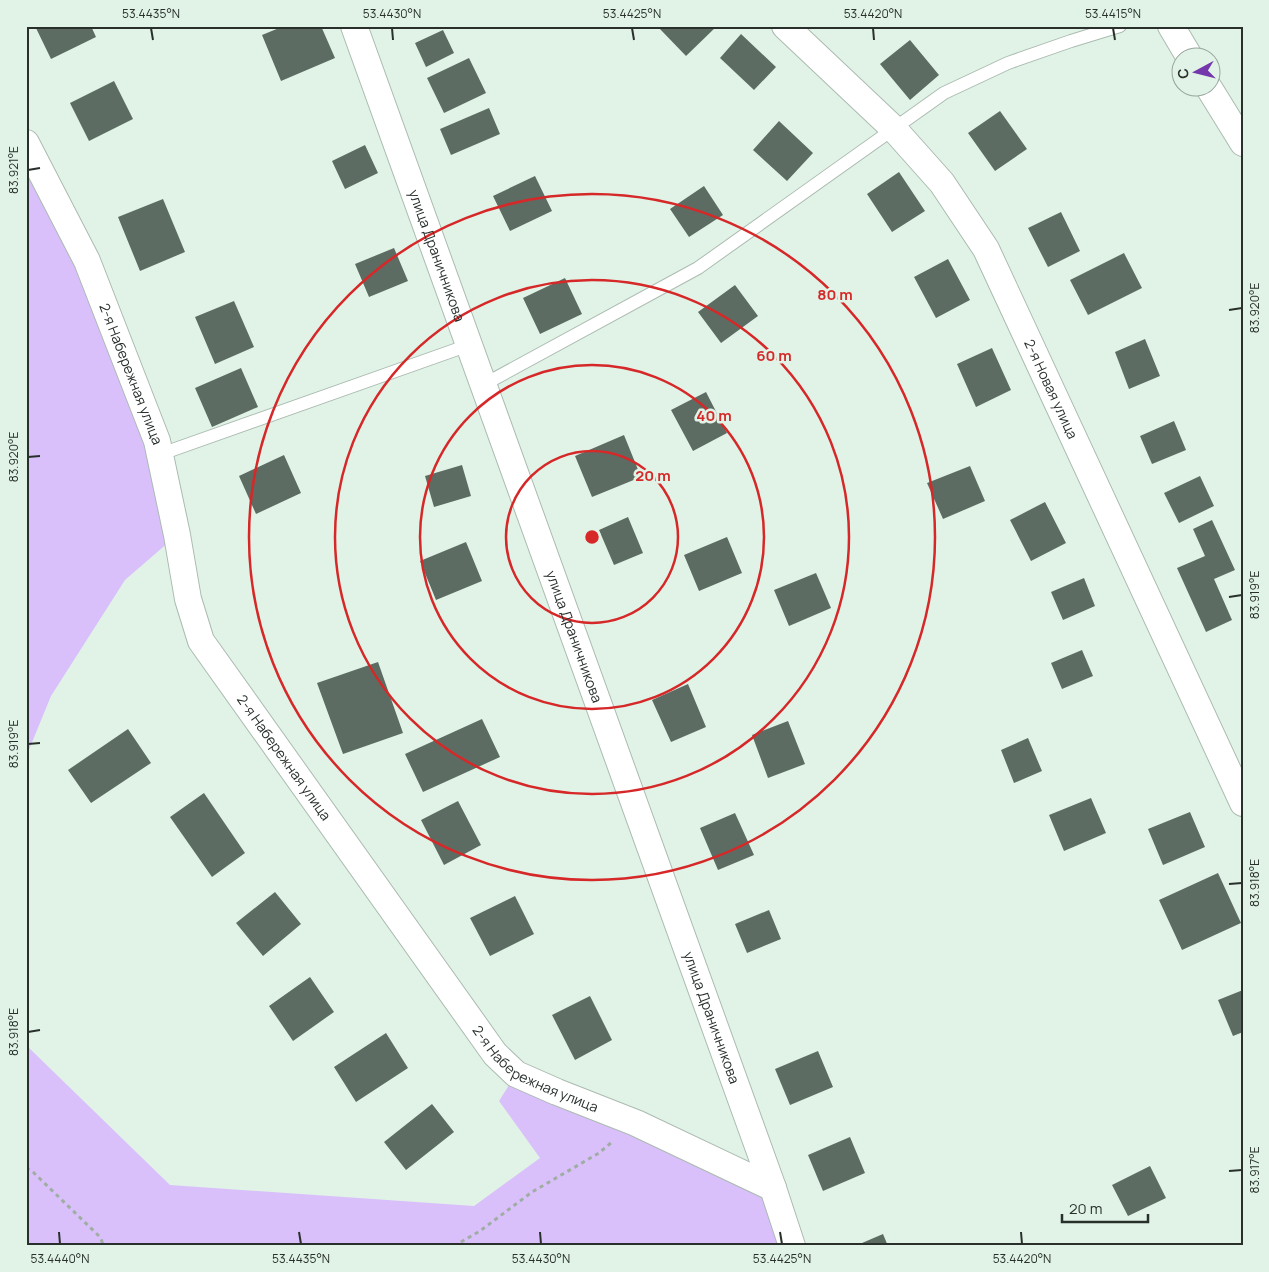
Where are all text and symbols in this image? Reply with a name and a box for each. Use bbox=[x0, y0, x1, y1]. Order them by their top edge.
text: 53.4435°N bbox=[122, 5, 180, 22]
text: 53.4430°N bbox=[363, 5, 421, 22]
text: 53.4425°N bbox=[603, 5, 661, 22]
text: 53.4420°N bbox=[844, 5, 902, 22]
text: 53.4415°N bbox=[1085, 5, 1141, 22]
north arrow bbox=[1172, 48, 1222, 98]
text: С bbox=[1173, 67, 1193, 80]
text: 83.921°E bbox=[5, 146, 22, 194]
street label: улица Драничникова bbox=[405, 187, 470, 324]
text: 83.920°E bbox=[1246, 283, 1263, 333]
text: 80 m bbox=[817, 284, 853, 305]
street label: 2-я Набережная улица bbox=[95, 300, 167, 447]
street label: 2-я Новая улица bbox=[1020, 336, 1083, 442]
text: 60 m bbox=[756, 345, 792, 366]
text: 40 m bbox=[696, 405, 732, 426]
text: 83.920°E bbox=[5, 432, 22, 482]
text: 20 m bbox=[635, 465, 671, 486]
centre of rings bbox=[583, 528, 601, 546]
street label: улица Драничникова bbox=[542, 568, 607, 705]
text: 83.919°E bbox=[1246, 571, 1263, 619]
street label: 2-я Набережная улица bbox=[233, 690, 336, 824]
text: 83.919°E bbox=[5, 720, 22, 768]
text: 83.918°E bbox=[1246, 859, 1263, 907]
street label: улица Драничникова bbox=[679, 949, 745, 1086]
text: 83.918°E bbox=[5, 1008, 22, 1056]
street label: 2-я Набережная улица bbox=[468, 1021, 601, 1116]
text: 83.917°E bbox=[1246, 1146, 1263, 1194]
scale bar bbox=[1062, 1192, 1148, 1224]
text: 20 m bbox=[1069, 1198, 1102, 1219]
text: 53.4440°N bbox=[30, 1250, 90, 1267]
text: 53.4435°N bbox=[272, 1250, 330, 1267]
text: 53.4430°N bbox=[512, 1250, 570, 1267]
text: 53.4425°N bbox=[753, 1250, 811, 1267]
text: 53.4420°N bbox=[993, 1250, 1051, 1267]

